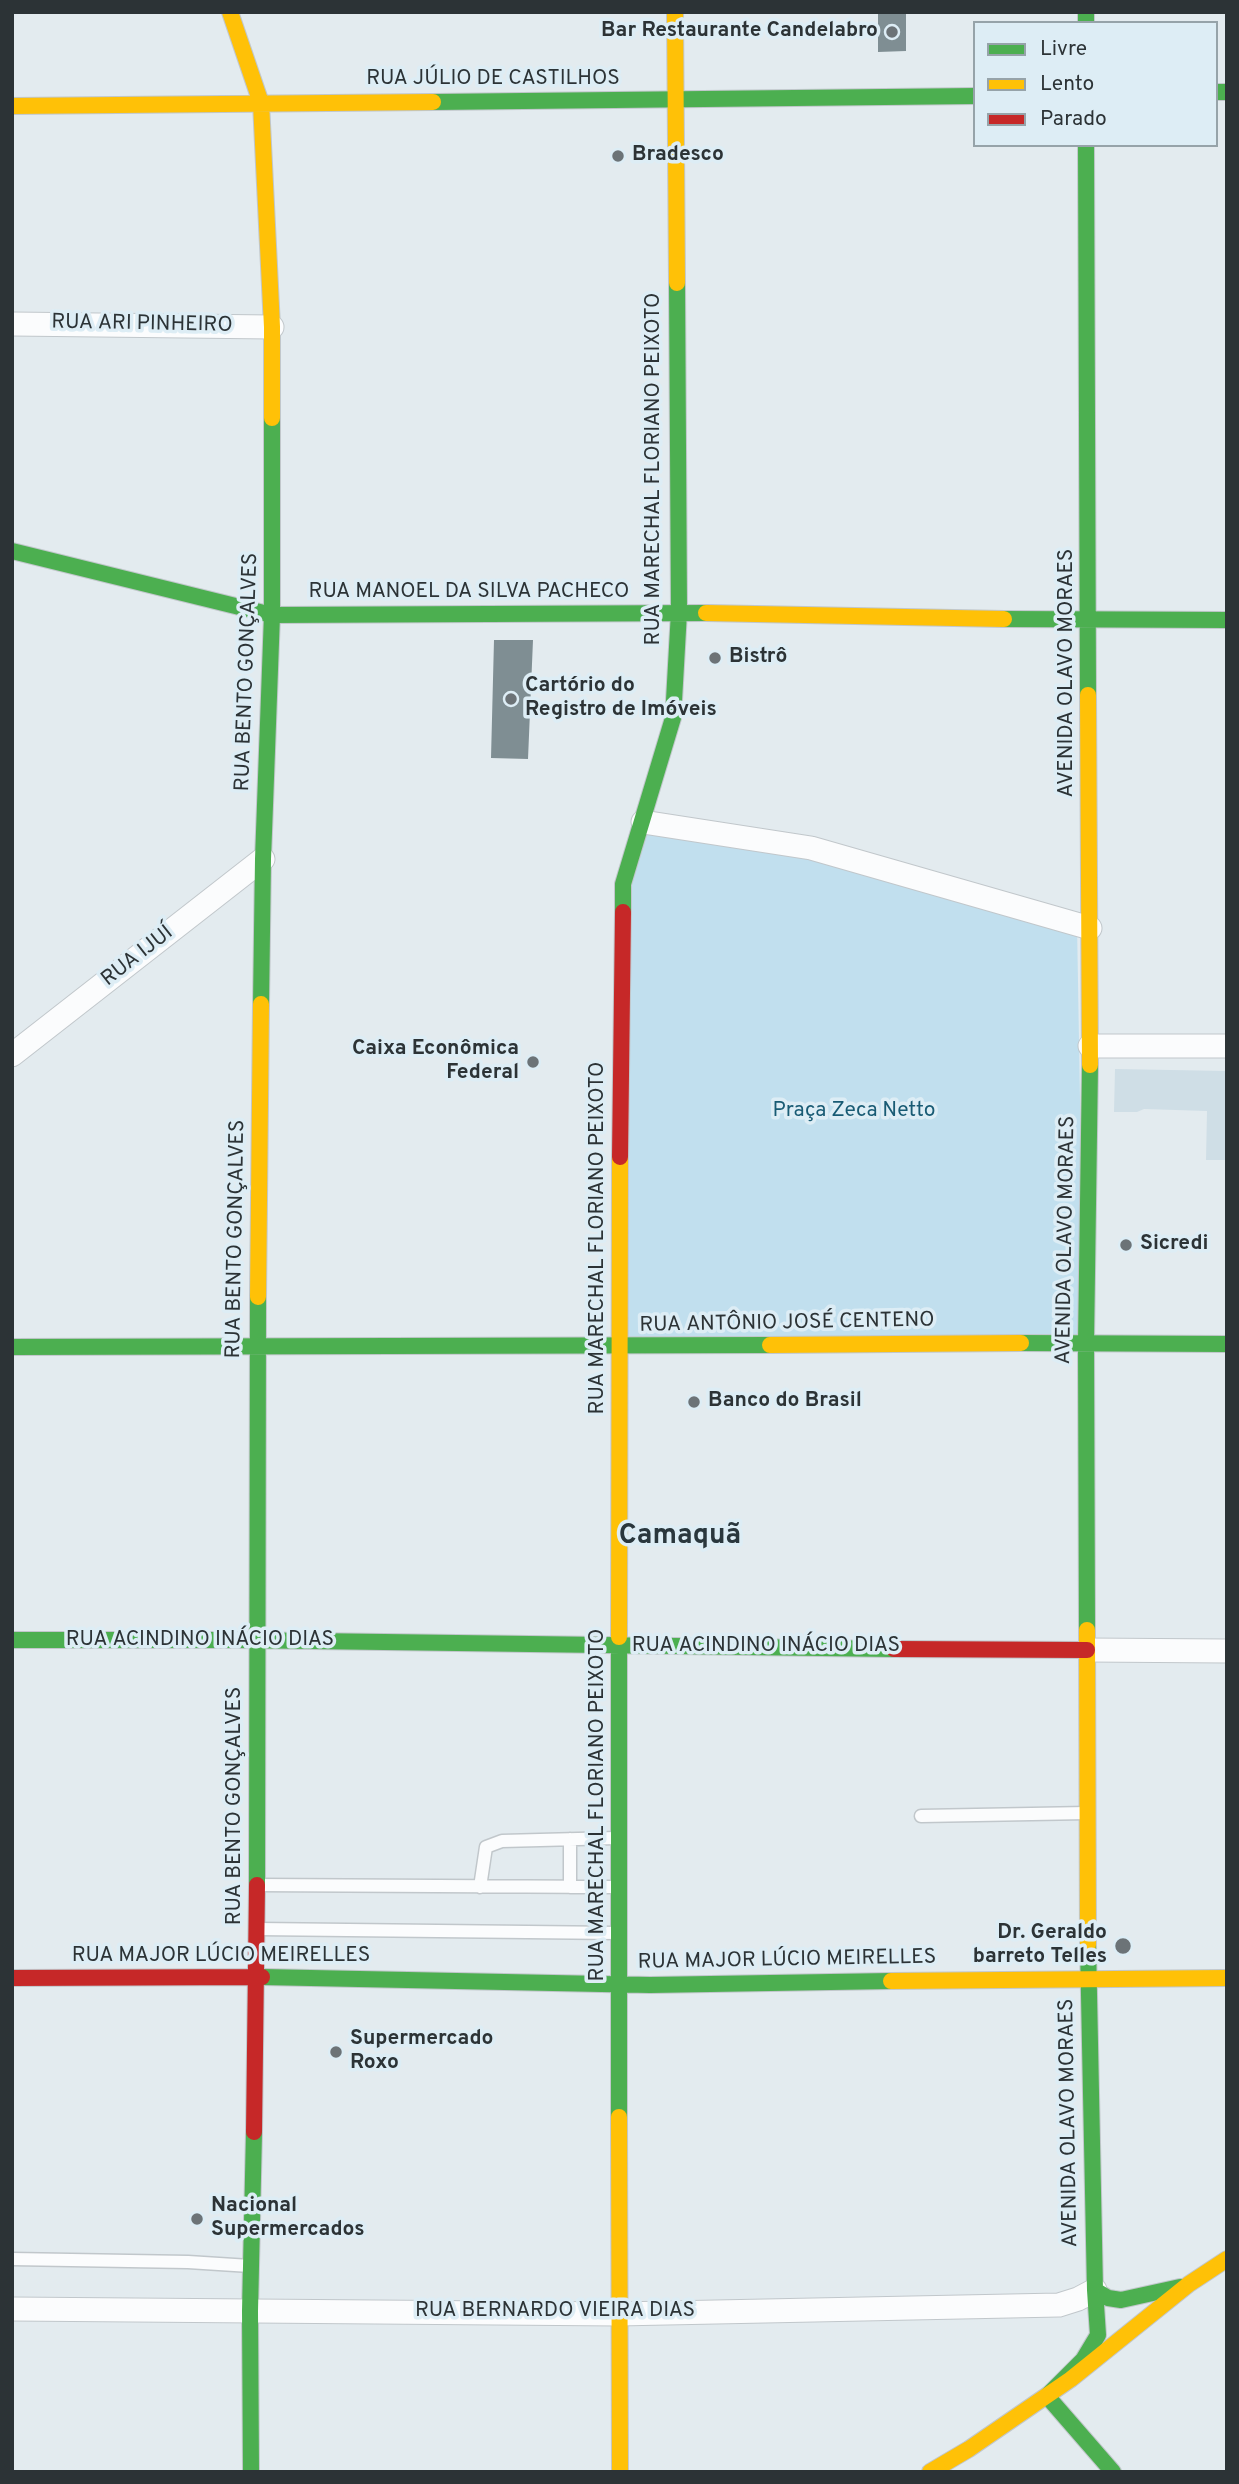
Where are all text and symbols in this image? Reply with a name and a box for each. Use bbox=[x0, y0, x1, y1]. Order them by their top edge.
place label: Bar Restaurante Candelabro bbox=[601, 19, 878, 45]
legend bbox=[973, 21, 1218, 147]
marker: Bar Restaurante Candelabro bbox=[884, 24, 900, 40]
text: Livre bbox=[1040, 36, 1087, 63]
street label: RUA JÚLIO DE CASTILHOS bbox=[366, 67, 620, 93]
text: Lento bbox=[1040, 71, 1094, 98]
text: Parado bbox=[1040, 106, 1107, 133]
place label: Bradesco bbox=[632, 143, 724, 169]
marker: Bradesco bbox=[610, 148, 626, 164]
street label: RUA MARECHAL FLORIANO PEIXOTO bbox=[642, 293, 668, 645]
street label: RUA ARI PINHEIRO bbox=[51, 311, 233, 339]
street label: AVENIDA OLAVO MORAES bbox=[1055, 549, 1081, 797]
street label: RUA BENTO GONÇALVES bbox=[231, 552, 265, 792]
street label: RUA MANOEL DA SILVA PACHECO bbox=[309, 580, 629, 606]
place label: Bistrô bbox=[729, 645, 788, 671]
marker: Bistrô bbox=[707, 650, 723, 666]
place label: Cartório do Registro de Imóveis bbox=[525, 674, 717, 724]
marker: Cartório do Registro de Imóveis bbox=[503, 691, 519, 707]
street label: RUA IJUÍ bbox=[97, 921, 179, 993]
place label: Caixa Econômica Federal bbox=[352, 1037, 519, 1087]
marker: Caixa Econômica Federal bbox=[525, 1054, 541, 1070]
street label: RUA MARECHAL FLORIANO PEIXOTO bbox=[586, 1062, 612, 1414]
park label: Praça Zeca Netto bbox=[773, 1099, 935, 1125]
street label: AVENIDA OLAVO MORAES bbox=[1052, 1115, 1082, 1365]
street label: RUA BENTO GONÇALVES bbox=[222, 1119, 252, 1359]
place label: Sicredi bbox=[1140, 1232, 1208, 1258]
marker: Sicredi bbox=[1118, 1237, 1134, 1253]
street label: RUA ANTÔNIO JOSÉ CENTENO bbox=[639, 1309, 935, 1339]
place label: Banco do Brasil bbox=[708, 1389, 862, 1415]
marker: Banco do Brasil bbox=[686, 1394, 702, 1410]
district label: Camaquã bbox=[619, 1520, 741, 1554]
street label: RUA ACINDINO INÁCIO DIAS bbox=[66, 1628, 334, 1654]
street label: RUA MARECHAL FLORIANO PEIXOTO bbox=[586, 1629, 612, 1981]
street label: RUA ACINDINO INÁCIO DIAS bbox=[632, 1634, 900, 1660]
street label: RUA BENTO GONÇALVES bbox=[223, 1687, 249, 1925]
place label: Dr. Geraldo barreto Telles bbox=[973, 1921, 1107, 1971]
marker: Dr. Geraldo barreto Telles bbox=[1113, 1936, 1133, 1956]
street label: RUA MAJOR LÚCIO MEIRELLES bbox=[72, 1944, 370, 1970]
street label: RUA MAJOR LÚCIO MEIRELLES bbox=[638, 1946, 936, 1976]
street label: AVENIDA OLAVO MORAES bbox=[1055, 1998, 1085, 2248]
place label: Supermercado Roxo bbox=[350, 2027, 493, 2077]
marker: Supermercado Roxo bbox=[328, 2044, 344, 2060]
place label: Nacional Supermercados bbox=[211, 2194, 365, 2244]
marker: Nacional Supermercados bbox=[189, 2211, 205, 2227]
street label: RUA BERNARDO VIEIRA DIAS bbox=[415, 2299, 695, 2325]

